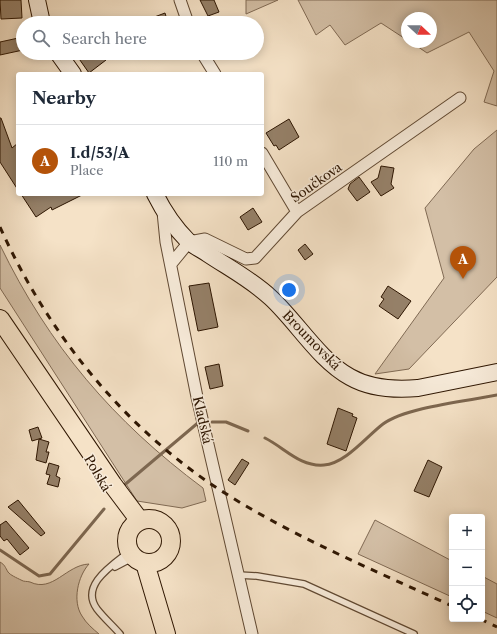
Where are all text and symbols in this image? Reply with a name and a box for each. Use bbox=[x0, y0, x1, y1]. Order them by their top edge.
north arrow bbox=[401, 12, 437, 48]
search box bbox=[16, 16, 264, 60]
icon: search bbox=[30, 27, 52, 49]
text: Search here bbox=[62, 29, 147, 48]
text: Nearby bbox=[32, 88, 96, 108]
text: I.d/53/A bbox=[70, 143, 129, 162]
text: A bbox=[40, 153, 50, 169]
text: 110 m bbox=[213, 153, 248, 169]
street label: Součkova bbox=[287, 158, 345, 205]
text: Place bbox=[70, 162, 103, 178]
pin: A bbox=[450, 246, 476, 279]
your location bbox=[279, 280, 299, 300]
street label: Broumovská bbox=[280, 307, 344, 373]
street label: Kladská bbox=[190, 395, 216, 446]
street label: Polská bbox=[81, 452, 115, 494]
map controls bbox=[449, 514, 485, 622]
button: + bbox=[449, 514, 485, 550]
button: − bbox=[449, 550, 485, 586]
button: locate bbox=[449, 586, 485, 622]

